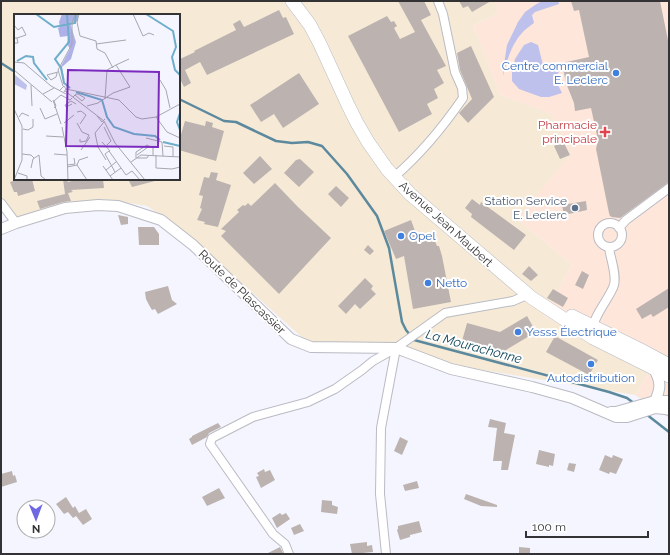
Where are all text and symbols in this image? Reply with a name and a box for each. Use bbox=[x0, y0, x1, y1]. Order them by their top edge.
inset map bbox=[14, 14, 180, 180]
place label: Centre commercial E. Leclerc bbox=[502, 59, 609, 87]
marker: Centre commercial E. Leclerc bbox=[611, 68, 621, 78]
place label: Pharmacie principale bbox=[538, 118, 597, 146]
marker: Pharmacie principale bbox=[600, 127, 610, 137]
street label: Avenue Jean Maubert bbox=[396, 178, 496, 270]
place label: Station Service E. Leclerc bbox=[484, 194, 567, 222]
marker: Station Service E. Leclerc bbox=[570, 203, 580, 213]
place label: Opel bbox=[409, 229, 436, 243]
marker: Opel bbox=[396, 231, 406, 241]
street label: Route de Plascassier bbox=[196, 247, 289, 338]
place label: Netto bbox=[436, 276, 467, 290]
marker: Netto bbox=[423, 278, 433, 288]
place label: Yesss Électrique bbox=[526, 325, 617, 339]
water label: La Mourachonne bbox=[424, 326, 524, 367]
marker: Yesss Électrique bbox=[513, 327, 523, 337]
marker: Autodistribution bbox=[586, 359, 596, 369]
place label: Autodistribution bbox=[547, 371, 635, 385]
north arrow bbox=[16, 499, 56, 539]
scale bar bbox=[526, 513, 648, 539]
text: 100 m bbox=[532, 520, 566, 534]
text: N bbox=[32, 522, 40, 535]

